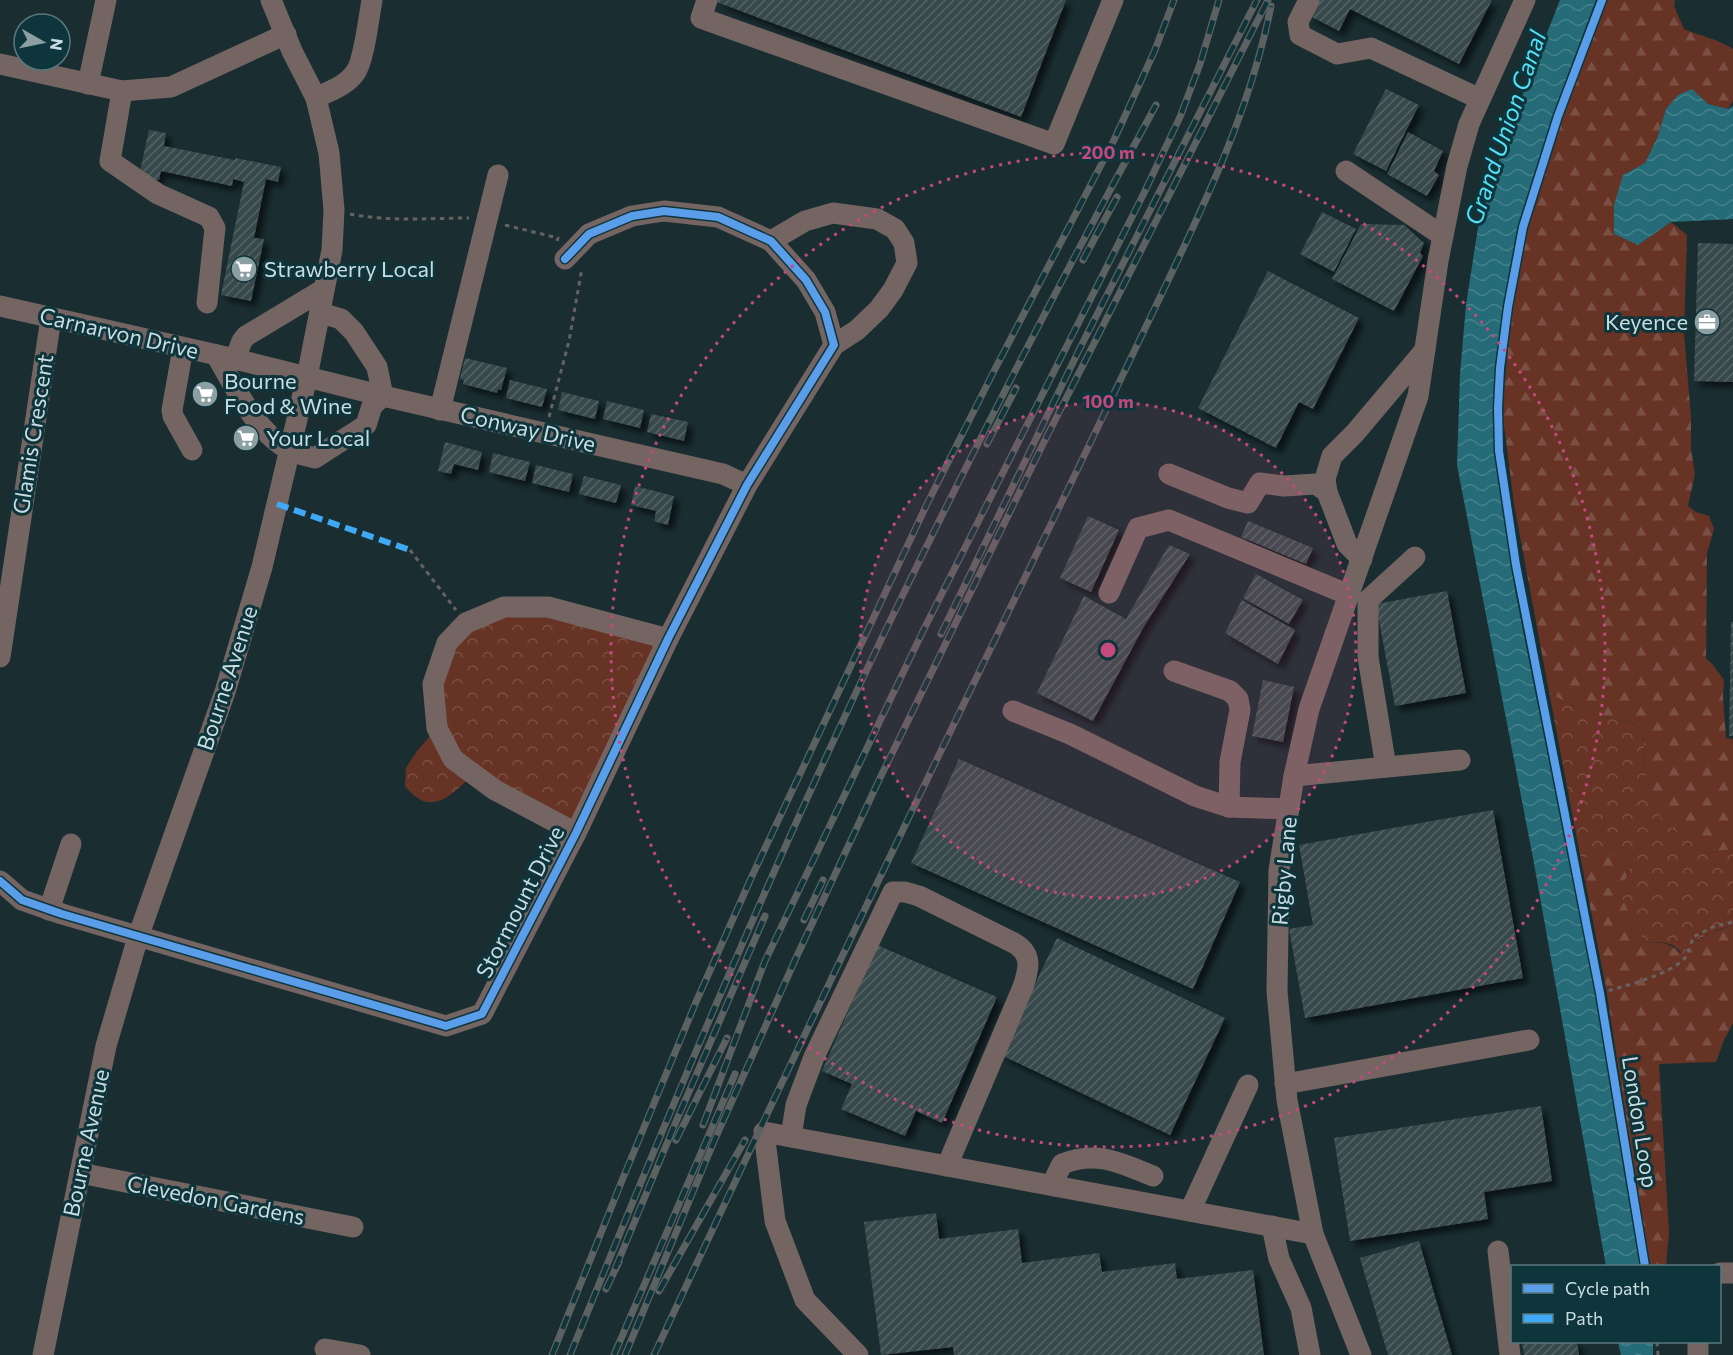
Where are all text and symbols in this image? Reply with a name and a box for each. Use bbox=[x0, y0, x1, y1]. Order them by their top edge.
north arrow bbox=[12, 12, 72, 72]
water label: Grand Union Canal bbox=[1458, 26, 1552, 228]
text: N bbox=[47, 37, 68, 52]
text: 200 m bbox=[1081, 141, 1135, 163]
supermarket icon: Strawberry Local bbox=[229, 254, 259, 284]
place label: Strawberry Local bbox=[264, 255, 435, 282]
street label: Carnarvon Drive bbox=[37, 301, 201, 364]
office icon: Keyence bbox=[1692, 307, 1722, 337]
place label: Keyence bbox=[1605, 308, 1688, 335]
street label: Glamis Crescent bbox=[7, 352, 58, 516]
place label: Bourne Food & Wine bbox=[224, 367, 352, 419]
supermarket icon: Bourne Food & Wine bbox=[190, 379, 220, 409]
text: 100 m bbox=[1082, 390, 1134, 412]
street label: Conway Drive bbox=[458, 400, 598, 457]
supermarket icon: Your Local bbox=[231, 423, 261, 453]
place label: Your Local bbox=[266, 424, 370, 451]
street label: Bourne Avenue bbox=[190, 602, 263, 753]
centre of rings bbox=[1098, 640, 1118, 660]
street label: Rigby Lane bbox=[1265, 816, 1302, 926]
street label: Stormount Drive bbox=[470, 821, 570, 982]
street label: London Loop bbox=[1617, 1054, 1664, 1190]
street label: Bourne Avenue bbox=[57, 1067, 114, 1219]
street label: Clevedon Gardens bbox=[125, 1169, 307, 1230]
legend bbox=[1511, 1265, 1721, 1343]
text: Cycle path bbox=[1565, 1277, 1650, 1299]
text: Path bbox=[1565, 1307, 1603, 1329]

